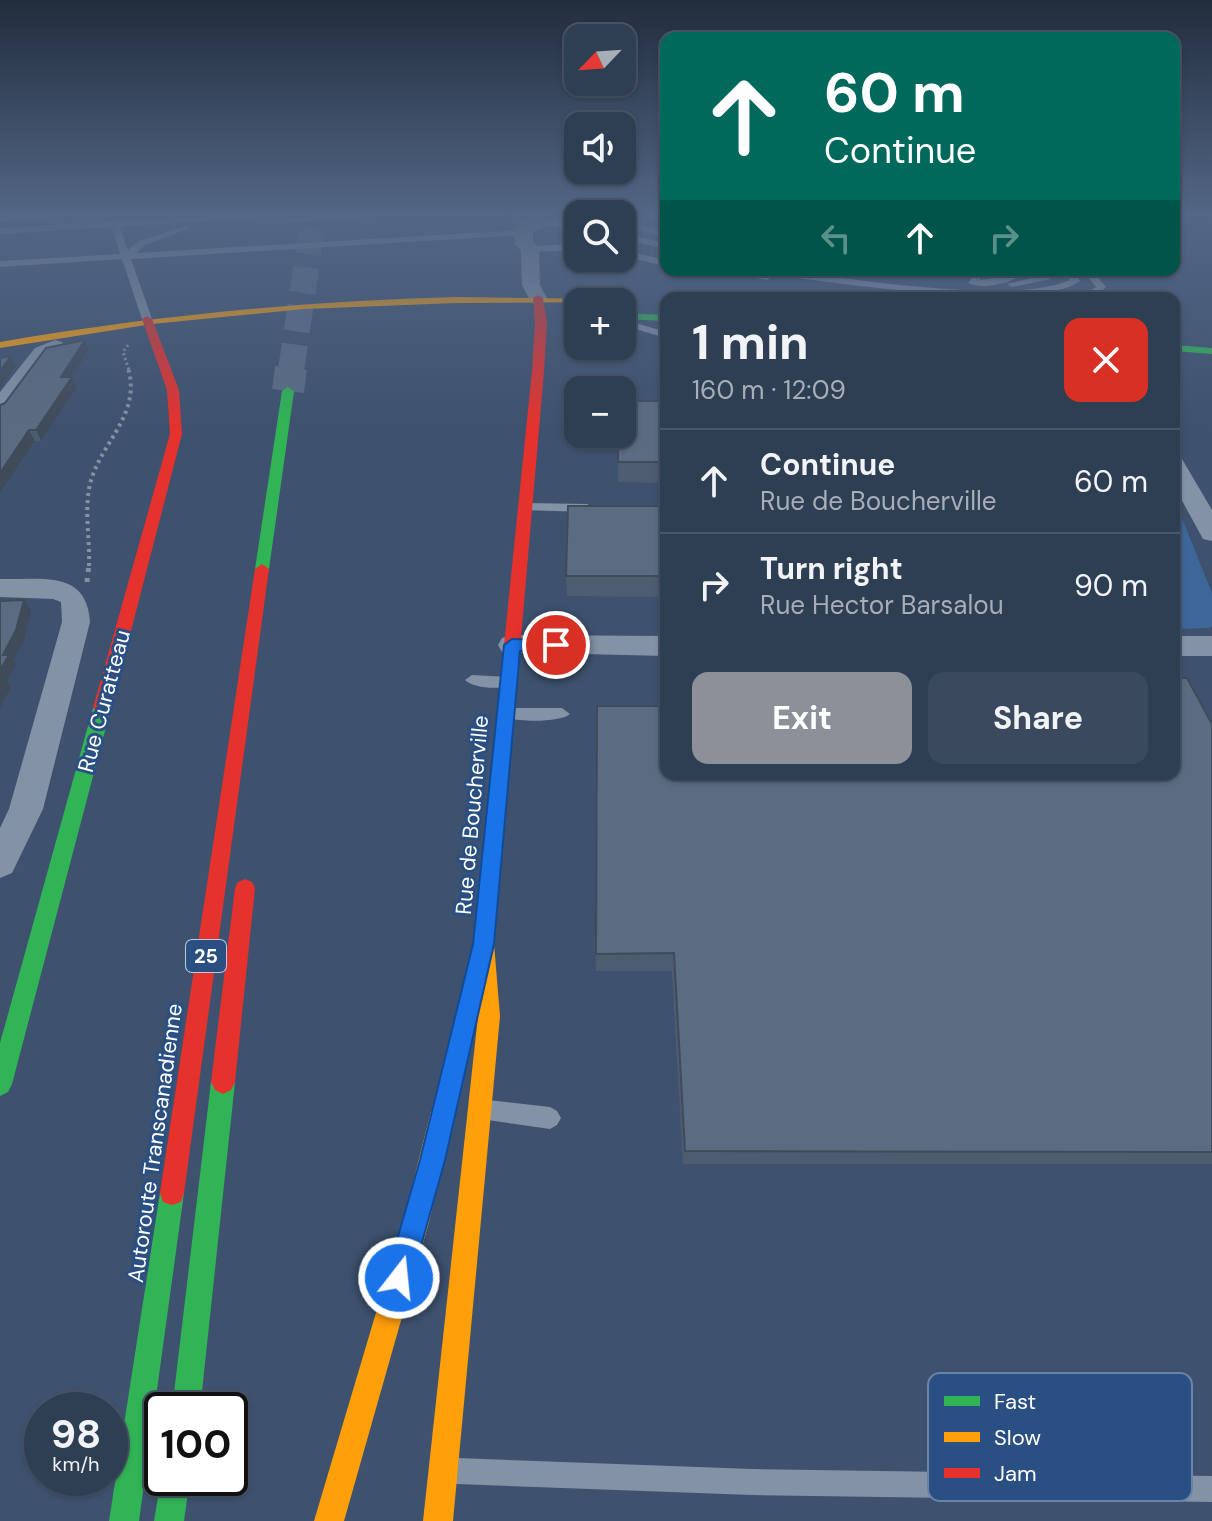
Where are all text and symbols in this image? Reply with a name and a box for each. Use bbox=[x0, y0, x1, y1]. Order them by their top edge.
north arrow bbox=[564, 24, 636, 96]
map controls bbox=[564, 24, 636, 448]
text: 60 m bbox=[824, 56, 965, 129]
icon: ahead bbox=[692, 64, 796, 168]
button: sound bbox=[564, 112, 636, 184]
text: Continue bbox=[824, 127, 976, 174]
button: search bbox=[564, 200, 636, 272]
icon: left bbox=[814, 216, 858, 260]
icon: ahead bbox=[898, 216, 942, 260]
icon: right bbox=[982, 216, 1026, 260]
button: + bbox=[564, 288, 636, 360]
text: 1 min bbox=[692, 311, 809, 374]
button: close bbox=[1064, 318, 1148, 402]
text: 160 m · 12:09 bbox=[692, 373, 846, 407]
button: − bbox=[564, 376, 636, 448]
text: Continue bbox=[760, 445, 895, 484]
icon: ahead bbox=[692, 459, 736, 503]
text: 60 m bbox=[1074, 462, 1148, 501]
text: Rue de Boucherville bbox=[760, 484, 997, 518]
text: Turn right bbox=[760, 549, 903, 588]
icon: right bbox=[692, 563, 736, 607]
text: 90 m bbox=[1074, 566, 1148, 605]
text: Rue Hector Barsalou bbox=[760, 588, 1004, 622]
pin bbox=[522, 611, 590, 679]
icon: arrive bbox=[534, 623, 578, 667]
street label: Rue Curatteau bbox=[71, 627, 137, 775]
button: Exit bbox=[692, 672, 912, 764]
button: Share bbox=[928, 672, 1148, 764]
street label: Rue de Boucherville bbox=[449, 714, 495, 916]
road number: 25 bbox=[186, 940, 226, 972]
street label: Autoroute Transcanadienne bbox=[121, 1001, 189, 1285]
position arrow bbox=[357, 1236, 441, 1320]
legend bbox=[928, 1373, 1192, 1501]
text: Fast bbox=[994, 1387, 1036, 1416]
speed limit sign: 100 bbox=[144, 1392, 248, 1496]
text: 98 bbox=[51, 1408, 101, 1460]
text: Slow bbox=[994, 1423, 1041, 1452]
text: km/h bbox=[52, 1451, 100, 1477]
text: Jam bbox=[994, 1459, 1037, 1488]

